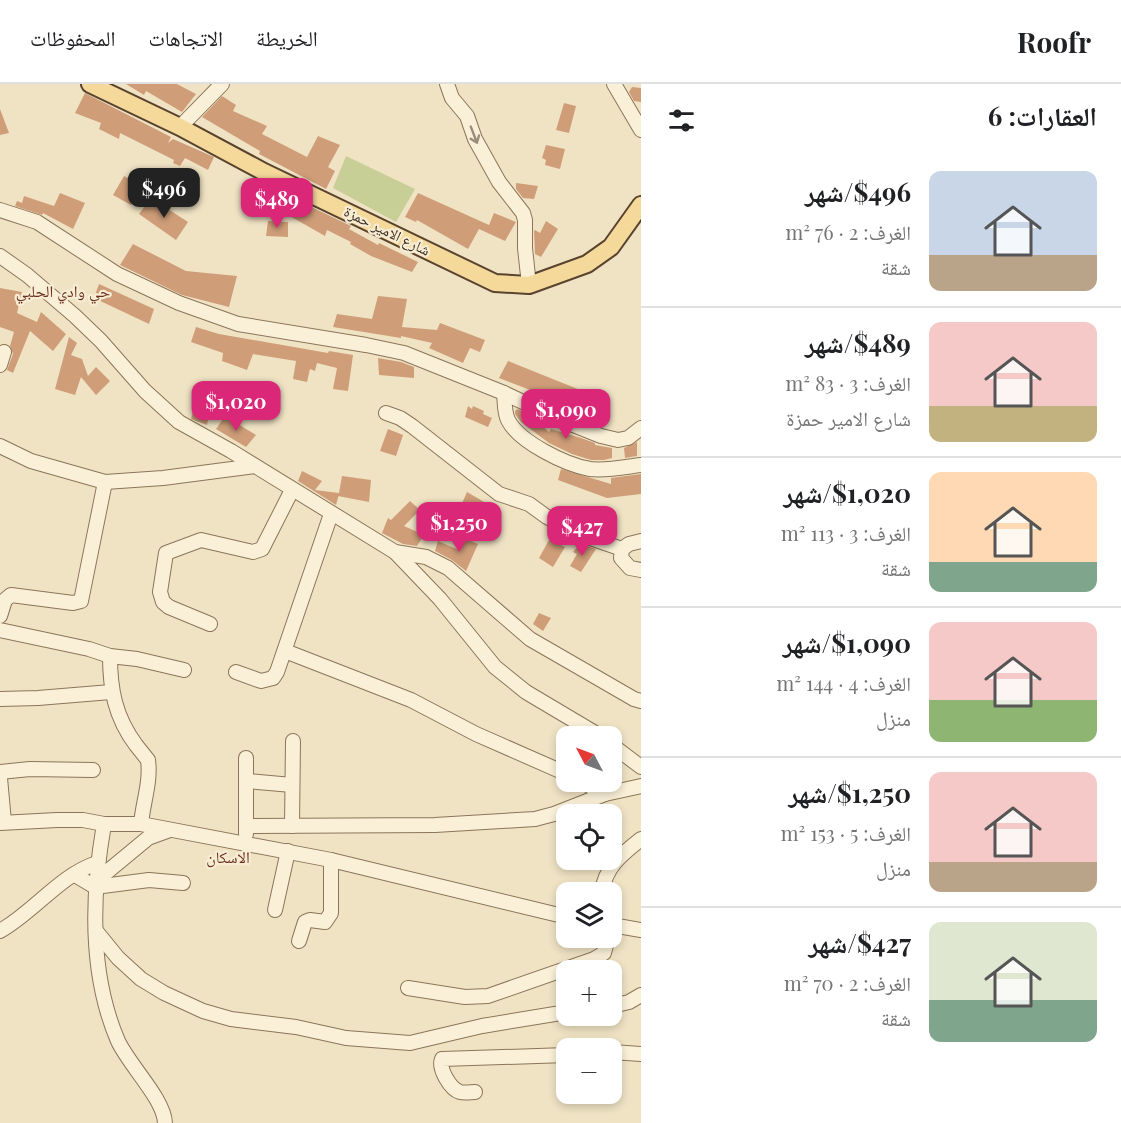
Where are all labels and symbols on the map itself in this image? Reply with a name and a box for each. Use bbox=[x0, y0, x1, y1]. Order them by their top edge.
one-way arrow bbox=[469, 125, 480, 144]
pin: $496 bbox=[128, 168, 200, 219]
pin: $489 bbox=[241, 178, 313, 229]
street label: شارع الامير حمزة bbox=[341, 201, 434, 261]
district label: حي وادي الحلبي bbox=[16, 280, 110, 304]
pin: $1,020 bbox=[187, 381, 285, 432]
pin: $1,090 bbox=[517, 389, 615, 440]
pin: $1,250 bbox=[410, 502, 508, 553]
pin: $427 bbox=[546, 506, 618, 557]
north arrow bbox=[556, 726, 622, 792]
district label: الاسكان bbox=[206, 846, 250, 868]

